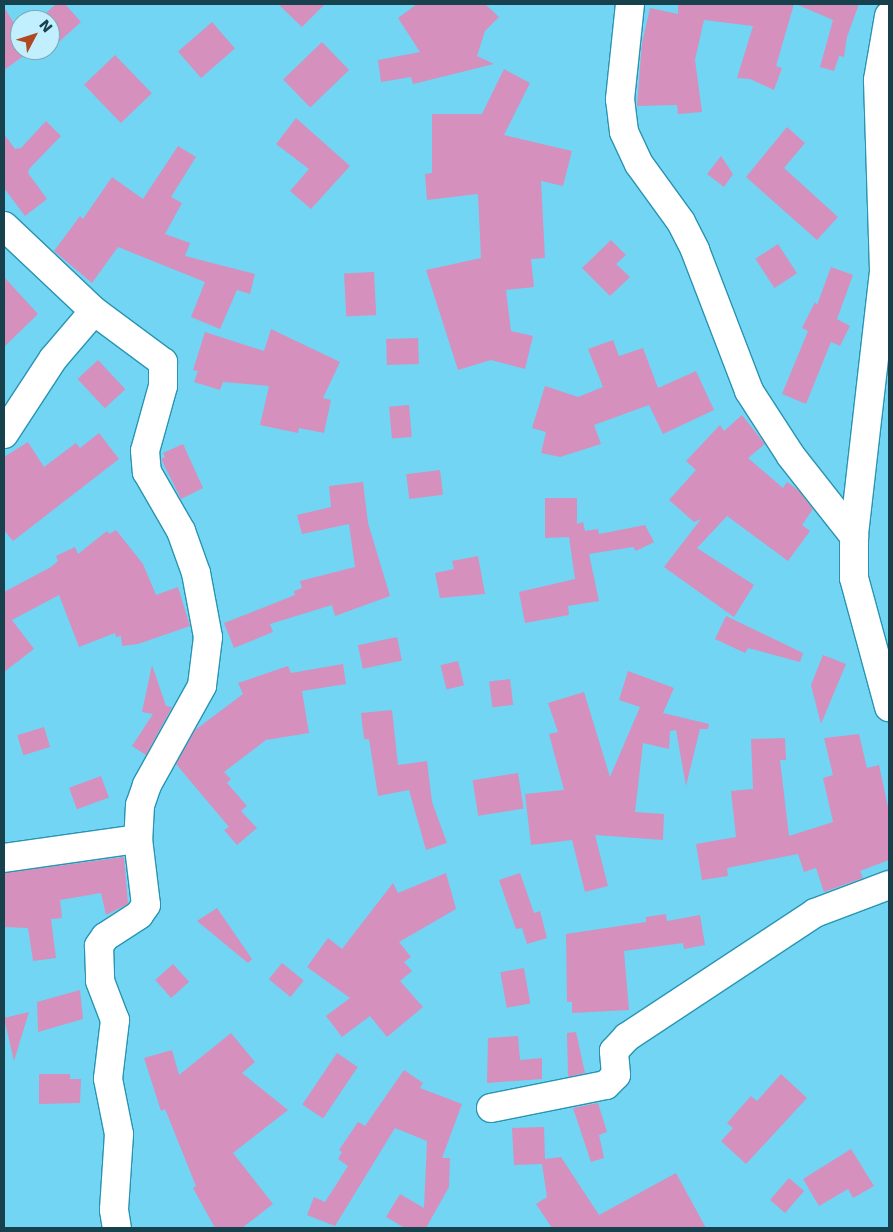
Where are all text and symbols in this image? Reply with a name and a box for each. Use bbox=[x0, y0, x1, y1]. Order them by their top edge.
north arrow bbox=[10, 10, 60, 60]
text: N bbox=[36, 16, 56, 36]

